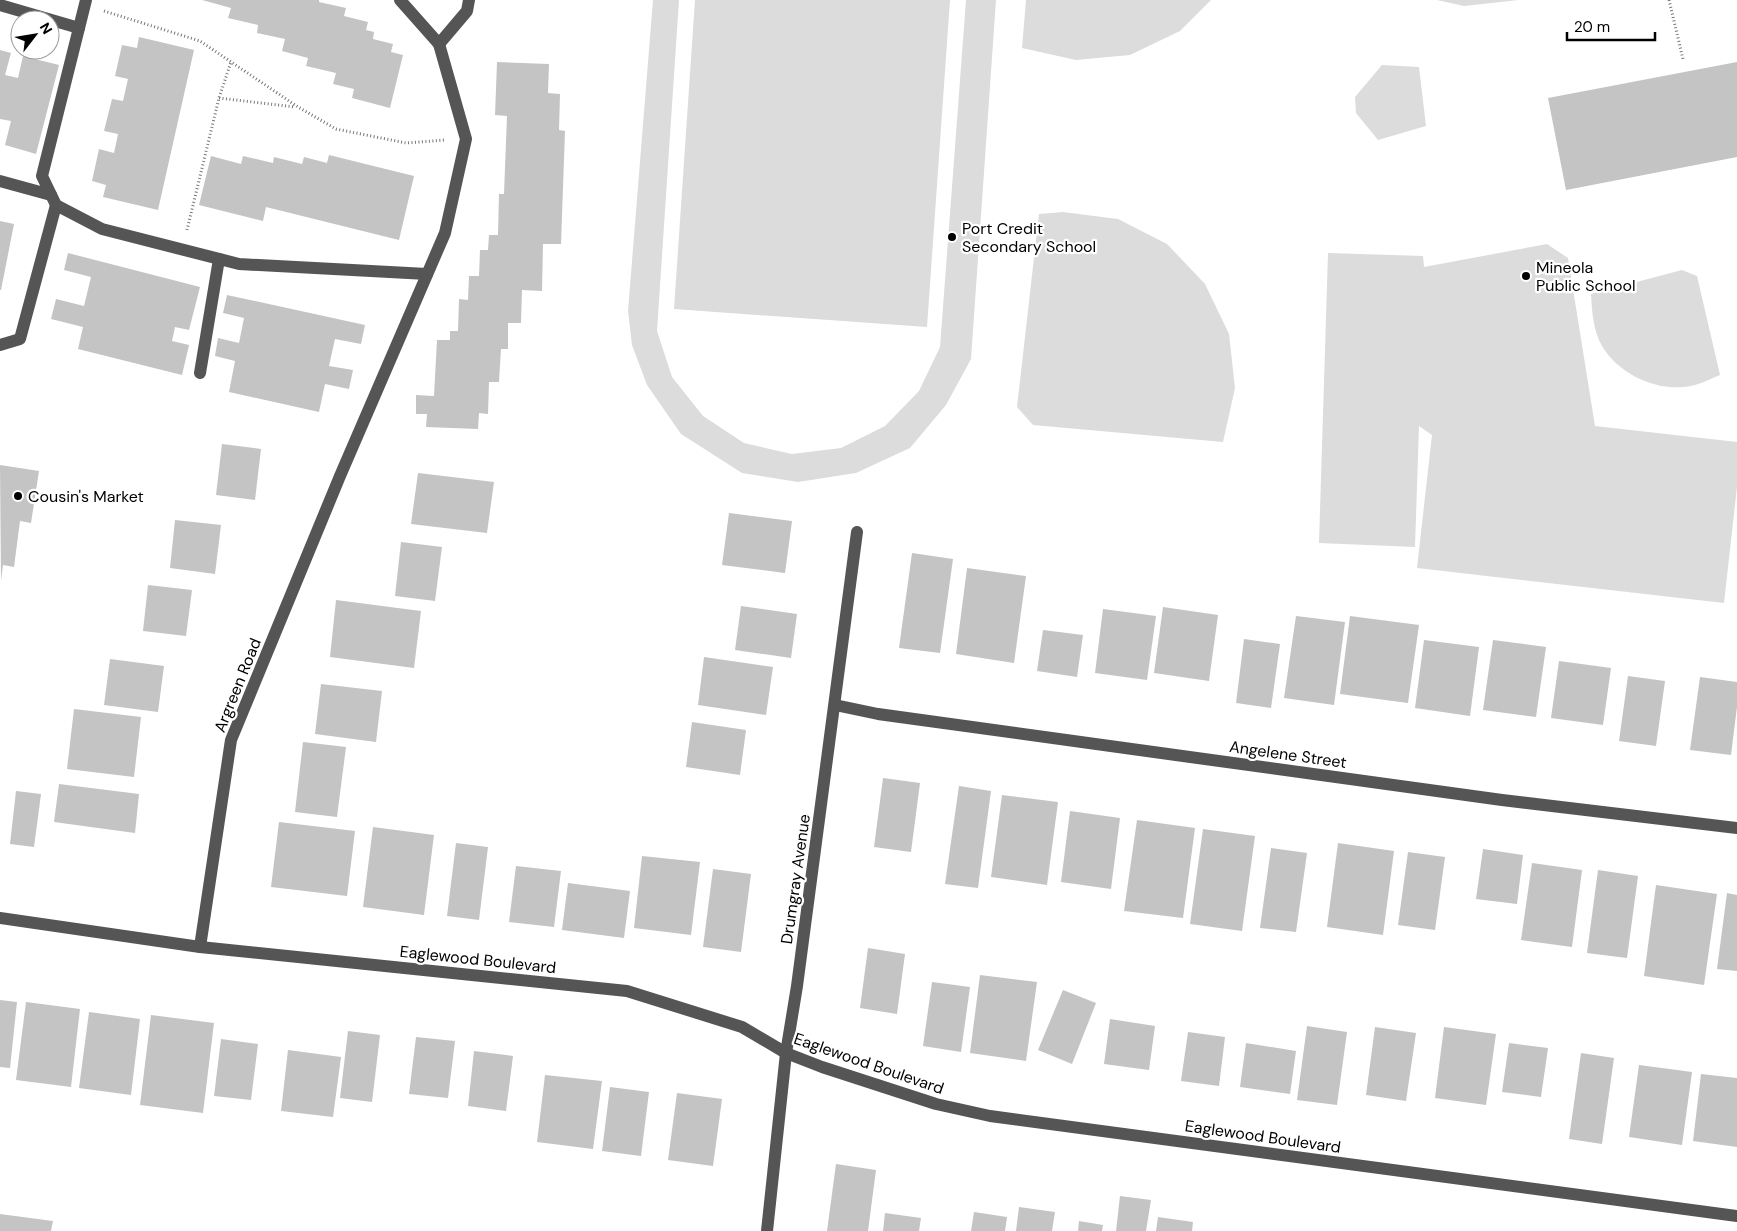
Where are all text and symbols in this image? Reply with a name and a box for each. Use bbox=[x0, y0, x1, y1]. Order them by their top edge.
north arrow bbox=[10, 10, 60, 60]
scale bar bbox=[1567, 10, 1654, 42]
text: 20 m bbox=[1574, 17, 1610, 37]
text: N bbox=[36, 19, 56, 37]
place label: Port Credit Secondary School bbox=[962, 218, 1096, 257]
marker: Port Credit Secondary School bbox=[946, 231, 958, 243]
place label: Mineola Public School bbox=[1536, 257, 1635, 296]
marker: Mineola Public School bbox=[1520, 270, 1532, 282]
place label: Cousin's Market bbox=[28, 486, 144, 507]
marker: Cousin's Market bbox=[12, 490, 24, 502]
street label: Argreen Road bbox=[209, 635, 266, 735]
street label: Angelene Street bbox=[1228, 736, 1348, 773]
street label: Drumgray Avenue bbox=[776, 813, 815, 945]
street label: Eaglewood Boulevard bbox=[399, 941, 557, 978]
street label: Eaglewood Boulevard bbox=[791, 1028, 947, 1099]
street label: Eaglewood Boulevard bbox=[1184, 1115, 1342, 1158]

